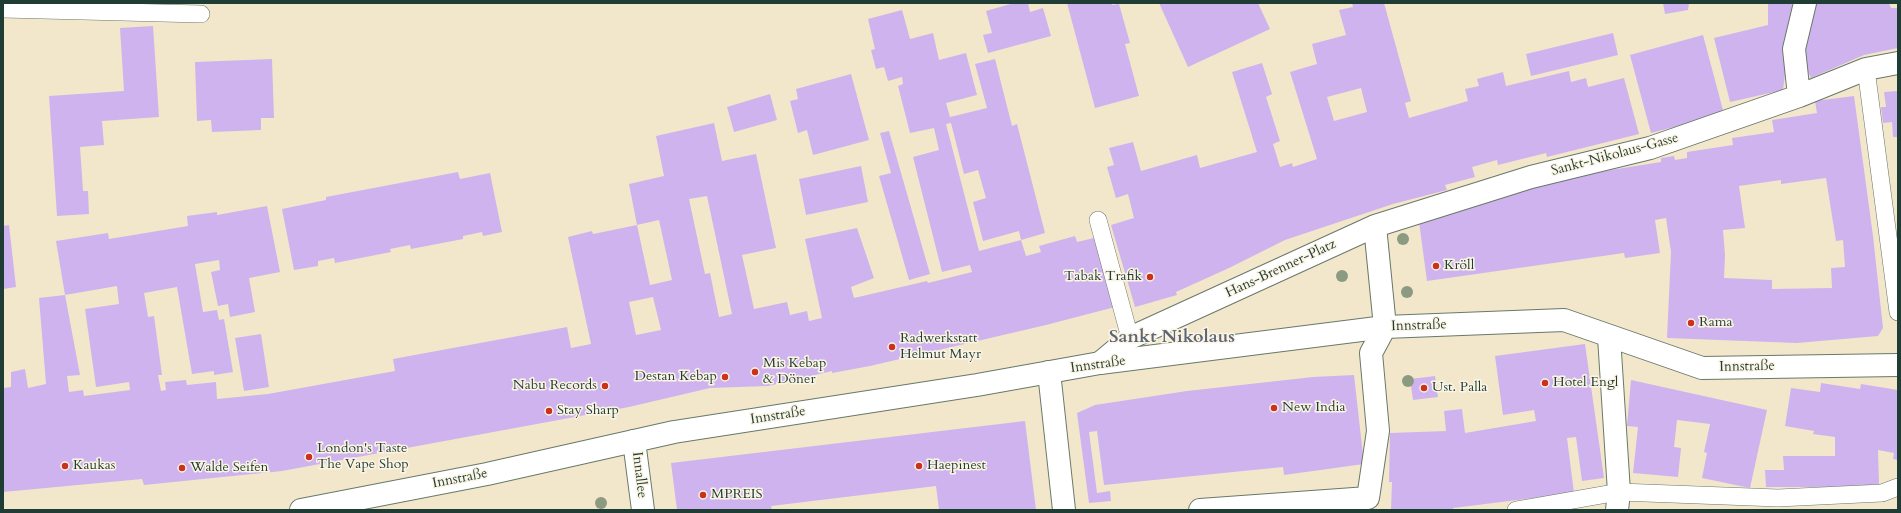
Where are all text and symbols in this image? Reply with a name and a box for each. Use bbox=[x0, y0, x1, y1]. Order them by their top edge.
street label: Sankt-Nikolaus-Gasse bbox=[1549, 130, 1681, 180]
street label: Hans-Brenner-Platz bbox=[1223, 236, 1339, 302]
place label: Kröll bbox=[1444, 258, 1474, 274]
marker: Kröll bbox=[1431, 261, 1441, 271]
place label: Tabak Trafik bbox=[1064, 269, 1142, 285]
marker: Tabak Trafik bbox=[1145, 272, 1155, 282]
place label: Rama bbox=[1699, 315, 1733, 331]
street label: Innstraße bbox=[1391, 317, 1447, 335]
marker: Rama bbox=[1686, 318, 1696, 328]
district label: Sankt Nikolaus bbox=[1109, 327, 1235, 349]
place label: Radwerkstatt Helmut Mayr bbox=[900, 331, 981, 364]
marker: Radwerkstatt Helmut Mayr bbox=[887, 342, 897, 352]
street label: Innstraße bbox=[1069, 353, 1127, 377]
place label: Mis Kebap & Döner bbox=[763, 356, 826, 388]
street label: Innstraße bbox=[1719, 358, 1775, 376]
marker: Mis Kebap & Döner bbox=[750, 367, 760, 377]
place label: Destan Kebap bbox=[635, 369, 717, 385]
marker: Destan Kebap bbox=[720, 372, 730, 382]
place label: Hotel Engl bbox=[1553, 375, 1618, 391]
place label: Nabu Records bbox=[513, 378, 597, 394]
marker: Hotel Engl bbox=[1540, 378, 1550, 388]
place label: Ust. Palla bbox=[1432, 380, 1487, 396]
marker: Nabu Records bbox=[600, 381, 610, 391]
marker: Ust. Palla bbox=[1419, 383, 1429, 393]
place label: New India bbox=[1282, 400, 1345, 416]
place label: Stay Sharp bbox=[557, 403, 619, 419]
street label: Innstraße bbox=[749, 403, 807, 429]
marker: New India bbox=[1269, 403, 1279, 413]
marker: Stay Sharp bbox=[544, 406, 554, 416]
place label: London's Taste The Vape Shop bbox=[317, 441, 409, 474]
street label: Innallee bbox=[628, 451, 650, 499]
marker: London's Taste The Vape Shop bbox=[304, 452, 314, 462]
place label: Kaukas bbox=[73, 458, 115, 474]
place label: Haepinest bbox=[927, 458, 986, 474]
place label: Walde Seifen bbox=[190, 460, 269, 476]
marker: Kaukas bbox=[60, 461, 70, 471]
marker: Haepinest bbox=[914, 461, 924, 471]
marker: Walde Seifen bbox=[177, 463, 187, 473]
street label: Innstraße bbox=[431, 465, 489, 493]
place label: MPREIS bbox=[711, 487, 763, 503]
marker: MPREIS bbox=[698, 490, 708, 500]

